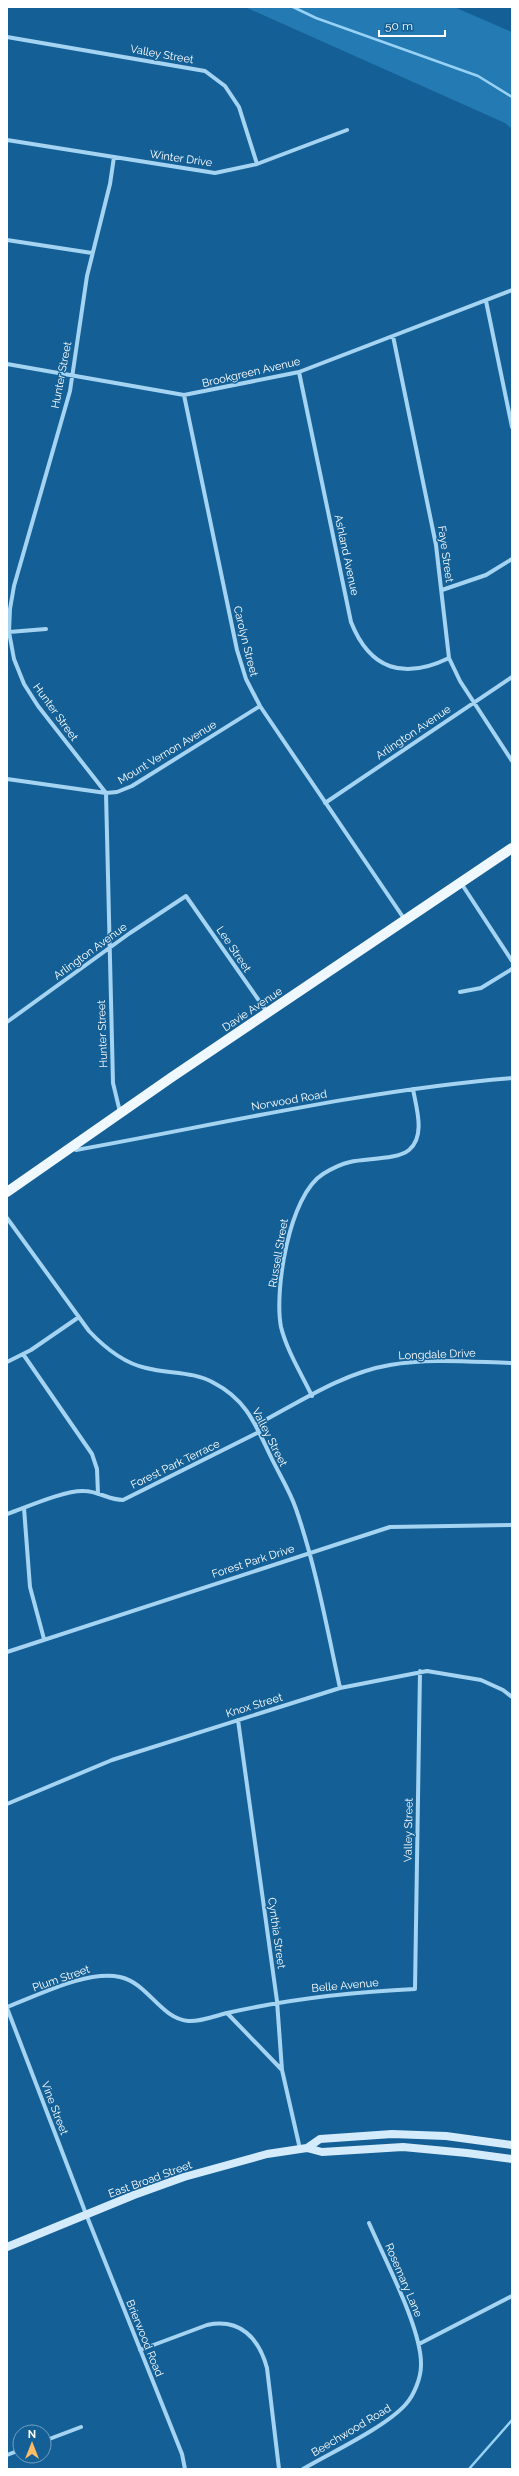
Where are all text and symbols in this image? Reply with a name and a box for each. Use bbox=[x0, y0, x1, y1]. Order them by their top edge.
scale bar bbox=[379, 12, 445, 38]
text: 50 m bbox=[385, 19, 413, 33]
street label: Valley Street bbox=[129, 43, 195, 67]
street label: Winter Drive bbox=[149, 148, 214, 169]
street label: Hunter Street bbox=[49, 340, 74, 410]
street label: Brookgreen Avenue bbox=[201, 355, 302, 390]
street label: Ashland Avenue bbox=[332, 513, 362, 597]
street label: Faye Street bbox=[435, 525, 456, 584]
street label: Carolyn Street bbox=[230, 604, 261, 678]
street label: Hunter Street bbox=[30, 681, 81, 744]
street label: Arlington Avenue bbox=[373, 702, 454, 762]
street label: Mount Vernon Avenue bbox=[116, 718, 219, 787]
street label: Arlington Avenue bbox=[51, 920, 130, 982]
street label: Lee Street bbox=[214, 924, 254, 975]
street label: Davie Avenue bbox=[220, 984, 285, 1034]
street label: Hunter Street bbox=[95, 999, 110, 1068]
street label: Norwood Road bbox=[250, 1087, 328, 1114]
street label: Russell Street bbox=[266, 1217, 291, 1289]
street label: Longdale Drive bbox=[398, 1347, 476, 1362]
street label: Valley Street bbox=[249, 1406, 290, 1469]
street label: Forest Park Terrace bbox=[128, 1437, 222, 1492]
street label: Forest Park Drive bbox=[210, 1542, 297, 1581]
street label: Knox Street bbox=[224, 1691, 284, 1720]
street label: Valley Street bbox=[401, 1798, 416, 1862]
street label: Cynthia Street bbox=[265, 1897, 288, 1970]
street label: Plum Street bbox=[31, 1962, 92, 1994]
street label: Belle Avenue bbox=[311, 1976, 380, 1995]
street label: Vine Street bbox=[38, 2080, 71, 2137]
street label: East Broad Street bbox=[107, 2158, 194, 2201]
street label: Rosemary Lane bbox=[382, 2241, 425, 2320]
street label: Brierwood Road bbox=[123, 2298, 166, 2379]
street label: Beechwood Road bbox=[309, 2401, 393, 2459]
north arrow bbox=[12, 2424, 52, 2464]
text: N bbox=[28, 2428, 36, 2441]

